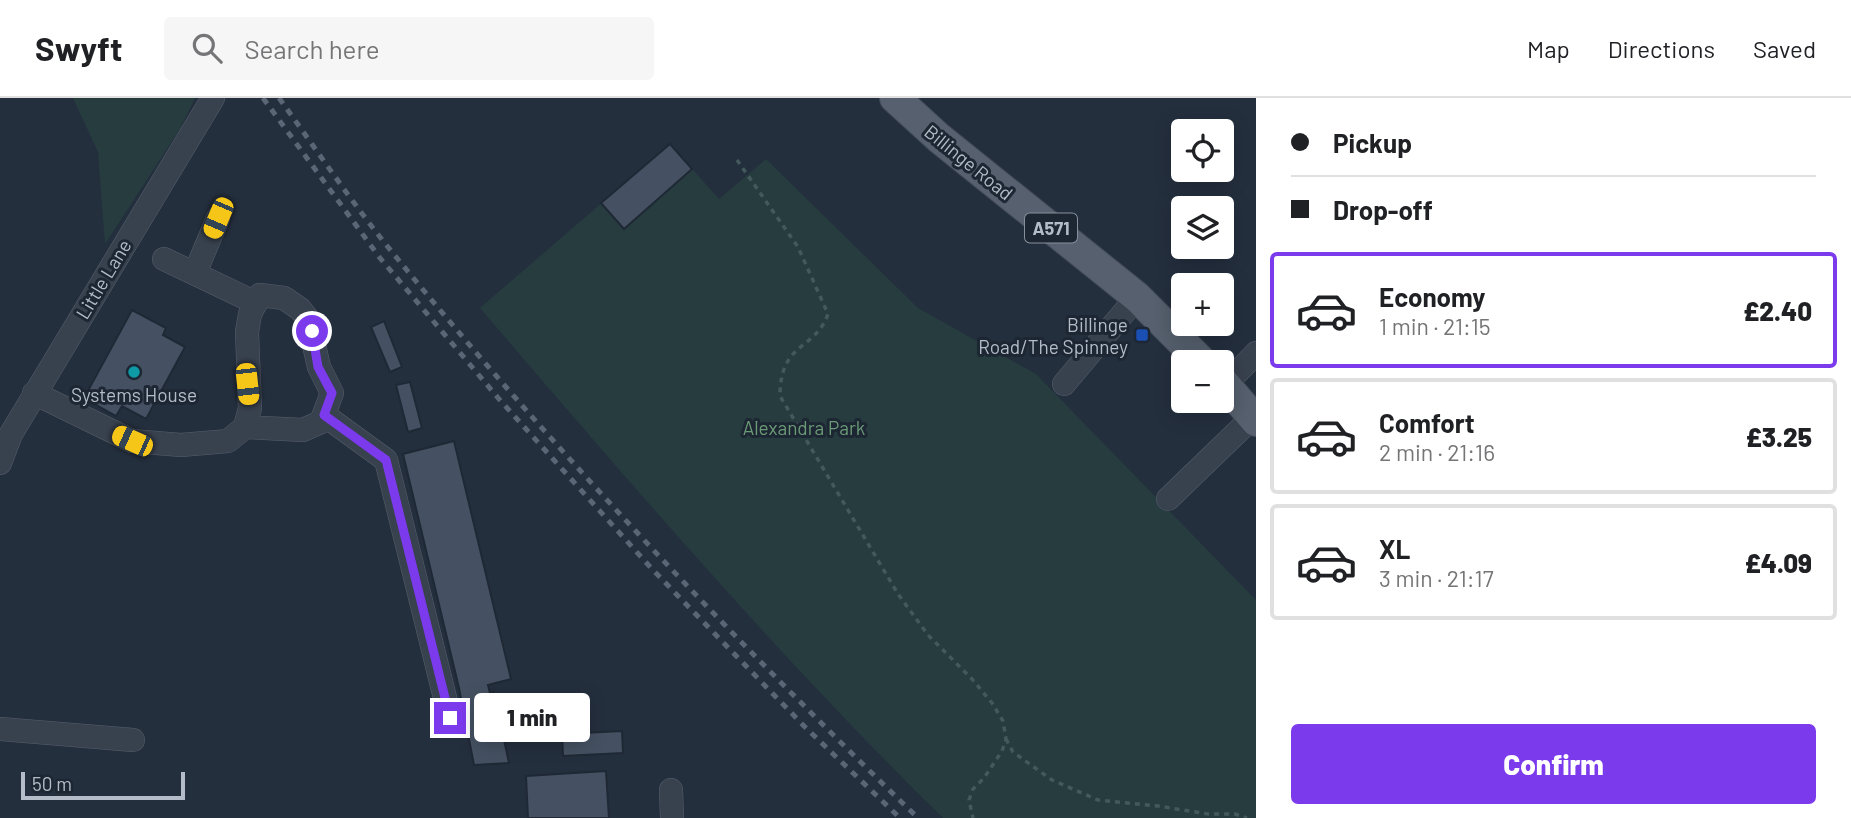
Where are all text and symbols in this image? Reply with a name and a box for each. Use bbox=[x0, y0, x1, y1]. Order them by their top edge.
search box bbox=[164, 17, 654, 80]
text: Swyft bbox=[35, 28, 122, 68]
icon: search bbox=[188, 29, 226, 67]
text: Search here bbox=[244, 33, 380, 64]
text: Map bbox=[1527, 34, 1570, 63]
text: Directions bbox=[1608, 34, 1715, 63]
text: Saved bbox=[1753, 34, 1816, 63]
street label: Billinge Road bbox=[920, 119, 1018, 205]
map controls bbox=[1171, 119, 1234, 413]
button: locate bbox=[1171, 119, 1234, 182]
text: Pickup bbox=[1333, 127, 1412, 158]
text: Drop-off bbox=[1333, 194, 1433, 225]
car bbox=[201, 195, 236, 241]
button: layers bbox=[1171, 196, 1234, 259]
road number: A571 bbox=[1025, 214, 1077, 243]
street label: Little Lane bbox=[70, 235, 136, 323]
button: + bbox=[1171, 273, 1234, 336]
icon: car bbox=[1295, 279, 1358, 342]
text: Economy bbox=[1379, 281, 1485, 312]
text: £2.40 bbox=[1743, 295, 1812, 326]
text: 1 min · 21:15 bbox=[1379, 312, 1491, 340]
place label: Billinge Road/The Spinney bbox=[978, 313, 1128, 358]
route start bbox=[296, 315, 328, 347]
marker: Billinge Road/The Spinney bbox=[1134, 327, 1150, 343]
button: − bbox=[1171, 350, 1234, 413]
car bbox=[235, 362, 260, 406]
marker: Systems House bbox=[126, 364, 142, 380]
place label: Systems House bbox=[71, 383, 197, 406]
icon: car bbox=[1295, 405, 1358, 468]
text: Comfort bbox=[1379, 407, 1475, 438]
park label: Alexandra Park bbox=[743, 416, 865, 439]
text: £3.25 bbox=[1746, 421, 1812, 452]
car bbox=[109, 423, 156, 459]
text: 2 min · 21:16 bbox=[1379, 438, 1495, 466]
icon: car bbox=[1295, 531, 1358, 594]
text: XL bbox=[1379, 533, 1410, 564]
text: £4.09 bbox=[1745, 547, 1812, 578]
text: 3 min · 21:17 bbox=[1379, 564, 1494, 592]
callout: 1 min bbox=[475, 694, 590, 742]
route end bbox=[434, 702, 466, 734]
text: 1 min bbox=[507, 703, 557, 731]
button: Confirm bbox=[1291, 724, 1816, 804]
scale bar bbox=[21, 769, 186, 801]
text: 50 m bbox=[32, 772, 72, 795]

